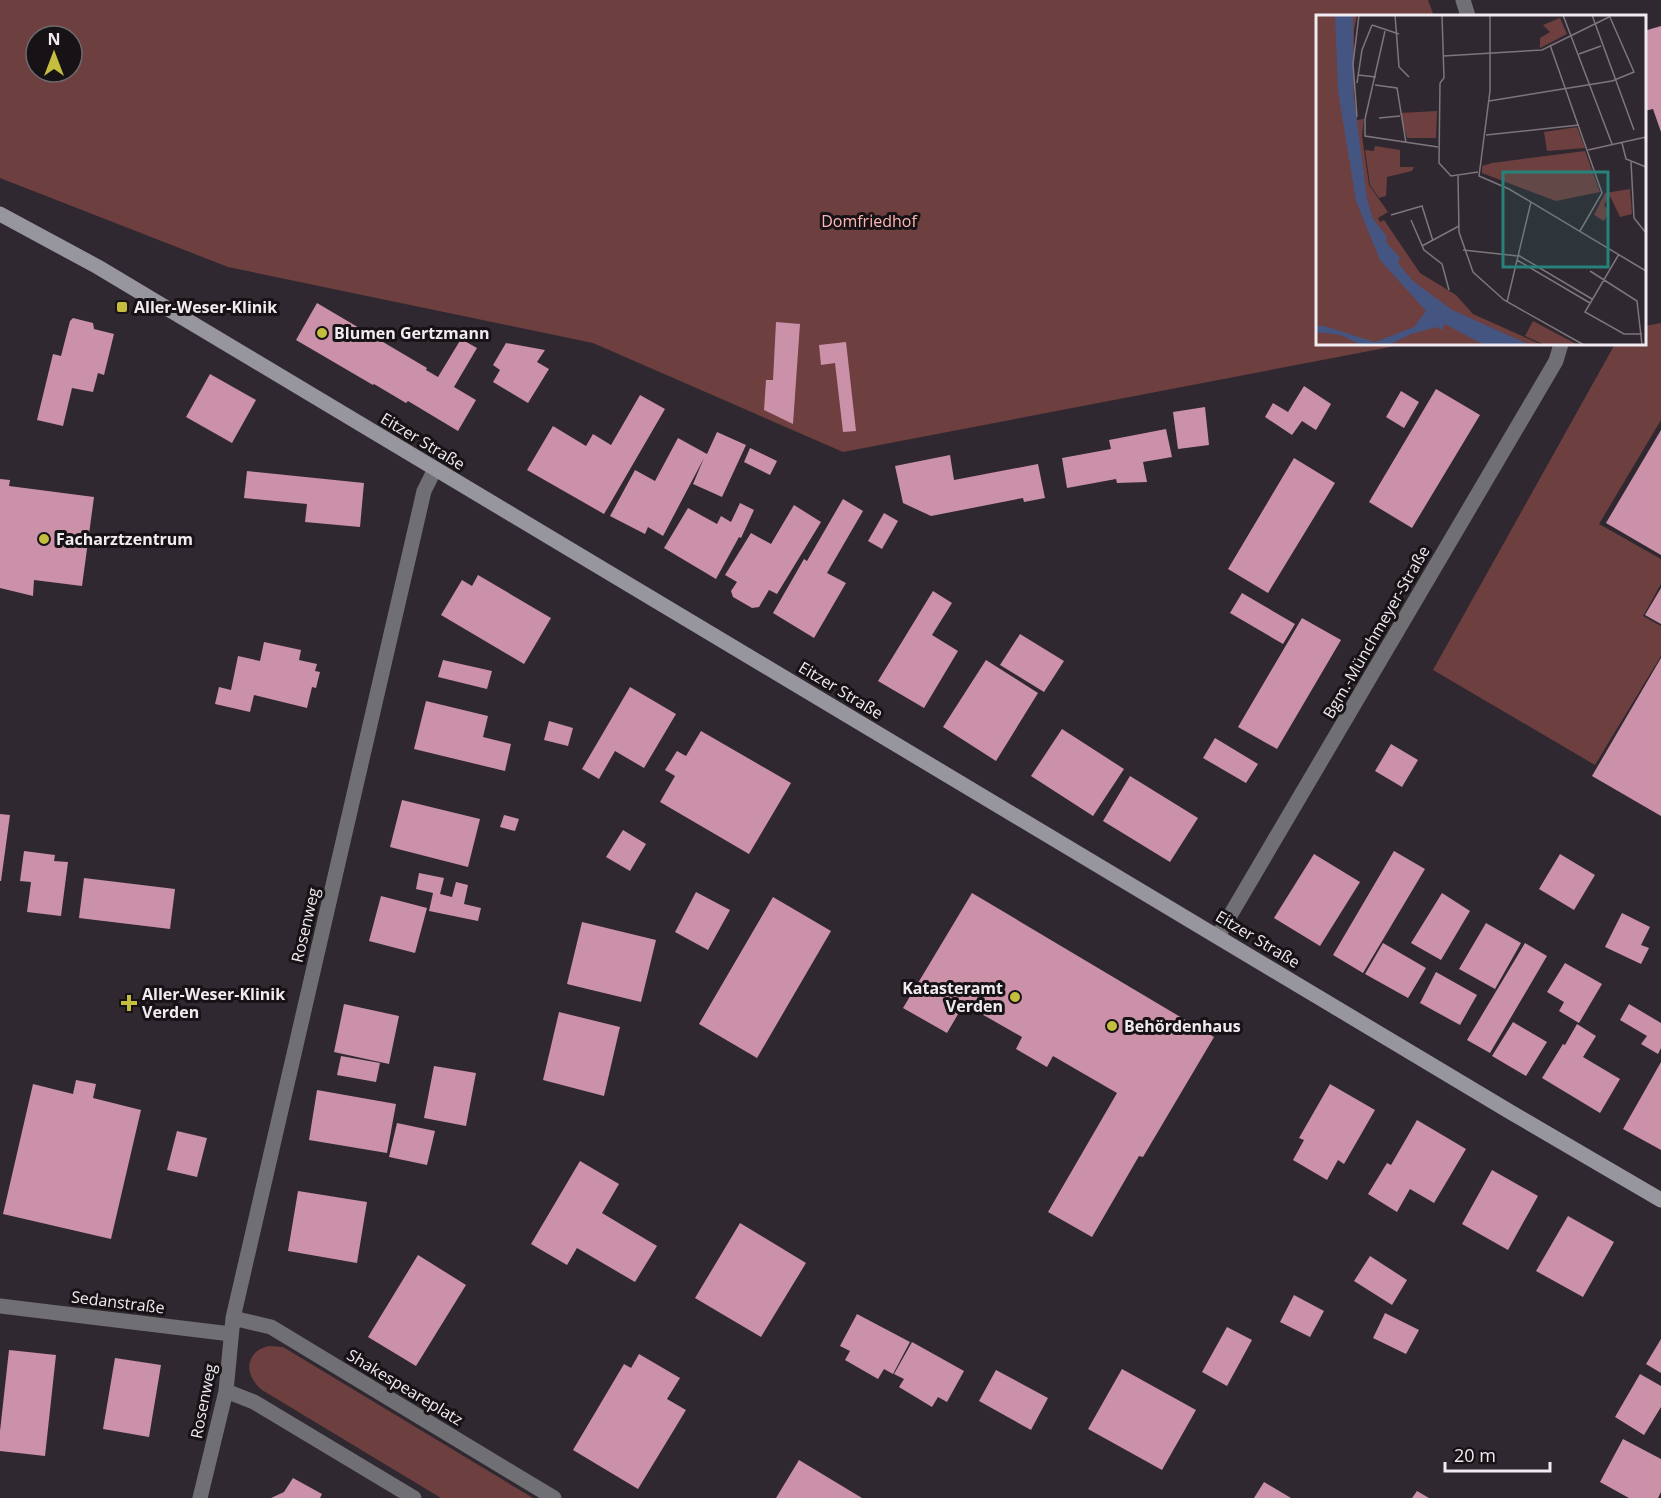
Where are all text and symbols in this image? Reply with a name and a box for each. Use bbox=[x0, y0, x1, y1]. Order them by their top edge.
inset map bbox=[1316, 15, 1646, 345]
north arrow bbox=[24, 24, 84, 84]
text: N bbox=[47, 28, 61, 50]
park label: Domfriedhof bbox=[821, 210, 918, 232]
place label: Aller-Weser-Klinik bbox=[134, 296, 277, 318]
marker: Aller-Weser-Klinik bbox=[115, 300, 129, 314]
place label: Blumen Gertzmann bbox=[334, 322, 489, 344]
marker: Blumen Gertzmann bbox=[315, 326, 329, 340]
street label: Eitzer Straße bbox=[377, 407, 469, 475]
place label: Facharztzentrum bbox=[56, 528, 193, 550]
marker: Facharztzentrum bbox=[37, 532, 51, 546]
street label: Bgm.-Münchmeyer-Straße bbox=[1317, 542, 1435, 722]
street label: Eitzer Straße bbox=[795, 656, 887, 724]
street label: Rosenweg bbox=[286, 885, 324, 965]
street label: Eitzer Straße bbox=[1212, 905, 1304, 973]
place label: Katasteramt Verden bbox=[902, 977, 1003, 1017]
place label: Aller-Weser-Klinik Verden bbox=[142, 983, 285, 1023]
marker: Katasteramt Verden bbox=[1008, 990, 1022, 1004]
marker: Aller-Weser-Klinik Verden bbox=[120, 994, 138, 1012]
place label: Behördenhaus bbox=[1124, 1015, 1241, 1037]
marker: Behördenhaus bbox=[1105, 1019, 1119, 1033]
street label: Sedanstraße bbox=[70, 1285, 166, 1319]
street label: Shakespeareplatz bbox=[343, 1344, 467, 1430]
street label: Rosenweg bbox=[185, 1361, 221, 1440]
scale bar bbox=[1445, 1435, 1550, 1473]
text: 20 m bbox=[1454, 1443, 1496, 1467]

